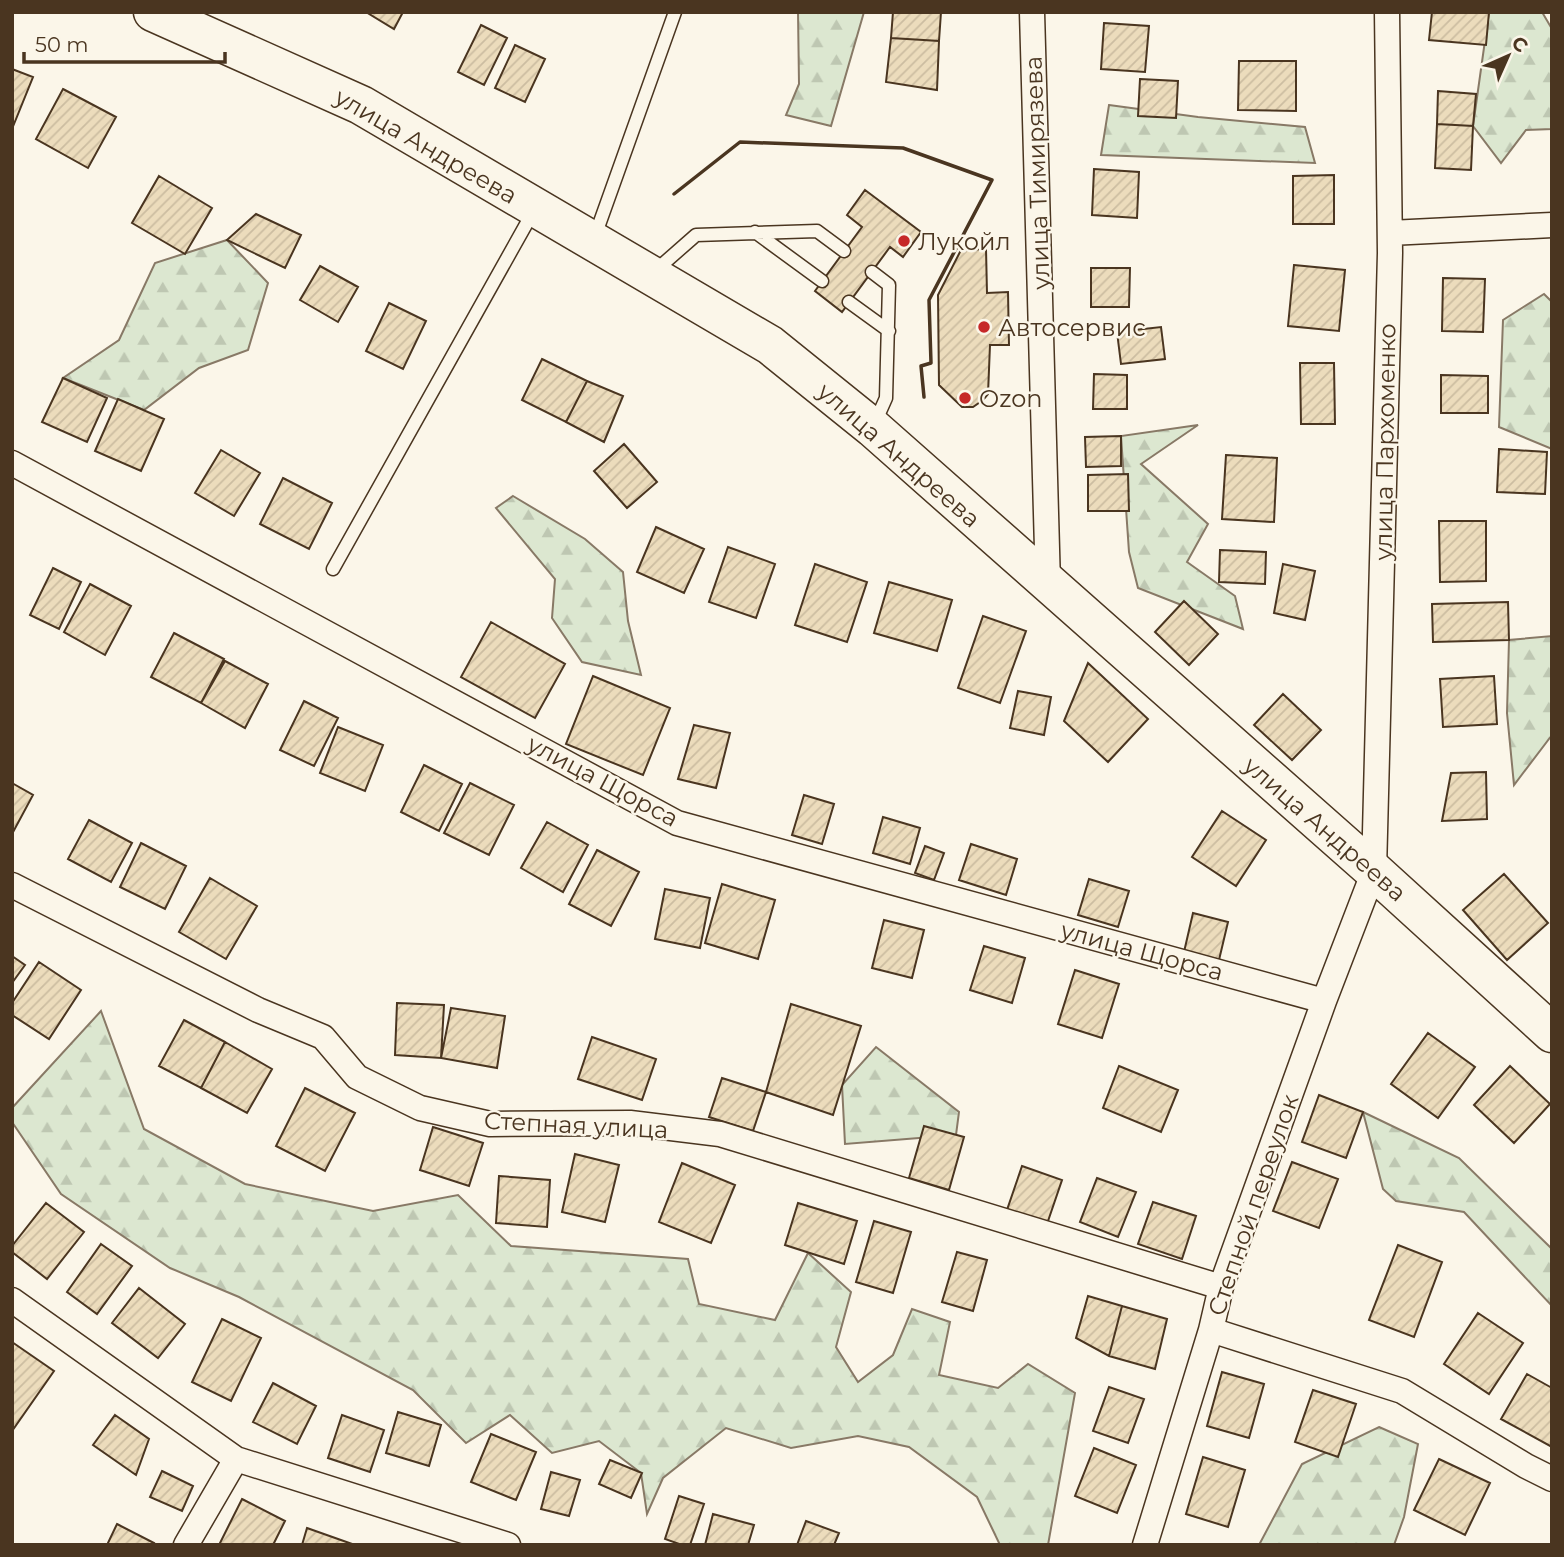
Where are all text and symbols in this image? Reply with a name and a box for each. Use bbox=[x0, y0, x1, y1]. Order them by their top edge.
scale bar bbox=[24, 21, 226, 65]
north arrow bbox=[1473, 21, 1543, 91]
text: С bbox=[1507, 31, 1533, 57]
text: 50 m bbox=[35, 32, 89, 57]
street label: улица Тимирязева bbox=[1018, 56, 1056, 291]
street label: улица Андреева bbox=[329, 82, 522, 210]
place label: Лукойл bbox=[918, 227, 1011, 256]
marker: Лукойл bbox=[896, 233, 912, 249]
place label: Автосервис bbox=[998, 313, 1146, 342]
marker: Автосервис bbox=[976, 319, 992, 335]
street label: улица Пархоменко bbox=[1368, 323, 1402, 562]
street label: улица Андреева bbox=[811, 376, 986, 533]
place label: Ozon bbox=[979, 384, 1042, 413]
marker: Ozon bbox=[957, 390, 973, 406]
street label: улица Щорса bbox=[522, 729, 683, 833]
street label: улица Андреева bbox=[1237, 750, 1412, 907]
street label: улица Щорса bbox=[1057, 915, 1226, 987]
street label: Степной переулок bbox=[1201, 1090, 1305, 1319]
street label: Степная улица bbox=[483, 1106, 669, 1144]

